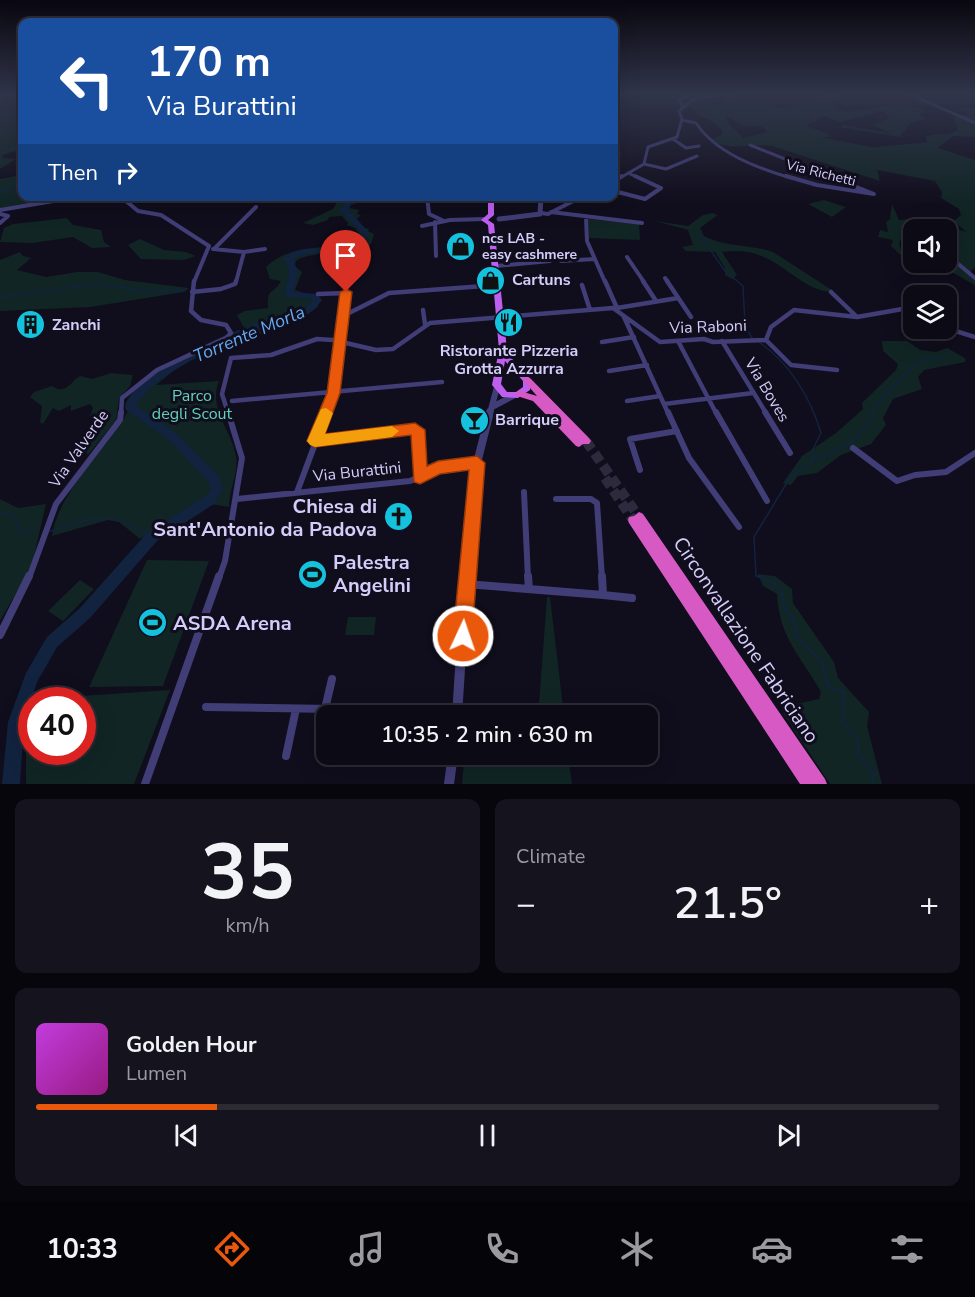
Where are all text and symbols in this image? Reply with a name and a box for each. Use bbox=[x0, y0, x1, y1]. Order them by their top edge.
text: 170 m bbox=[147, 34, 271, 91]
icon: left bbox=[48, 42, 126, 120]
text: Via Burattini bbox=[147, 88, 297, 125]
street label: Via Richetti bbox=[783, 155, 858, 191]
icon: right bbox=[110, 156, 143, 189]
text: Then bbox=[48, 158, 98, 188]
map controls bbox=[903, 219, 957, 339]
button: sound bbox=[903, 219, 957, 273]
place label: ncs LAB - easy cashmere bbox=[482, 229, 578, 264]
pin bbox=[320, 230, 371, 292]
shop icon: ncs LAB - easy cashmere bbox=[445, 230, 477, 262]
icon: arrive bbox=[329, 239, 362, 272]
shop icon: Cartuns bbox=[475, 264, 507, 296]
place label: Cartuns bbox=[512, 269, 571, 291]
button: layers bbox=[903, 285, 957, 339]
water label: Torrente Morla bbox=[189, 300, 309, 368]
restaurant icon: Ristorante Pizzeria Grotta Azzurra bbox=[493, 307, 525, 339]
building icon: Zanchi bbox=[15, 309, 47, 341]
place label: Zanchi bbox=[52, 314, 101, 336]
street label: Via Raboni bbox=[668, 315, 747, 339]
place label: Ristorante Pizzeria Grotta Azzurra bbox=[440, 340, 578, 380]
street label: Via Boves bbox=[739, 353, 795, 426]
park label: Parco degli Scout bbox=[152, 385, 233, 425]
bar icon: Barrique bbox=[458, 404, 490, 436]
street label: Via Valverde bbox=[43, 406, 114, 493]
place label: Barrique bbox=[495, 409, 559, 431]
street label: Via Burattini bbox=[311, 456, 402, 488]
place label: Chiesa di Sant'Antonio da Padova bbox=[153, 493, 377, 543]
church icon: Chiesa di Sant'Antonio da Padova bbox=[382, 501, 414, 533]
street label: Circonvallazione Fabriciano bbox=[667, 532, 825, 748]
place label: Palestra Angelini bbox=[333, 549, 411, 599]
sports icon: Palestra Angelini bbox=[296, 558, 328, 590]
position arrow bbox=[431, 604, 495, 668]
sports icon: ASDA Arena bbox=[136, 607, 168, 639]
place label: ASDA Arena bbox=[173, 610, 292, 637]
speed limit sign: 40 bbox=[18, 687, 96, 765]
text: 10:35 · 2 min · 630 m bbox=[381, 720, 593, 750]
text: 35 bbox=[201, 819, 294, 926]
text: Climate bbox=[516, 843, 585, 870]
text: 21.5° bbox=[673, 873, 782, 934]
text: − bbox=[516, 882, 536, 927]
text: + bbox=[919, 882, 939, 927]
text: km/h bbox=[225, 912, 270, 939]
text: Golden Hour bbox=[126, 1030, 257, 1060]
text: Lumen bbox=[126, 1060, 187, 1087]
icon: previous bbox=[170, 1119, 203, 1152]
icon: pause bbox=[471, 1119, 504, 1152]
icon: next bbox=[772, 1119, 805, 1152]
icon: directions bbox=[211, 1228, 253, 1270]
icon: music bbox=[346, 1228, 388, 1270]
icon: phone bbox=[481, 1228, 523, 1270]
icon: climate bbox=[616, 1228, 658, 1270]
icon: car bbox=[751, 1228, 793, 1270]
icon: filters bbox=[886, 1228, 928, 1270]
text: 10:33 bbox=[47, 1231, 118, 1268]

